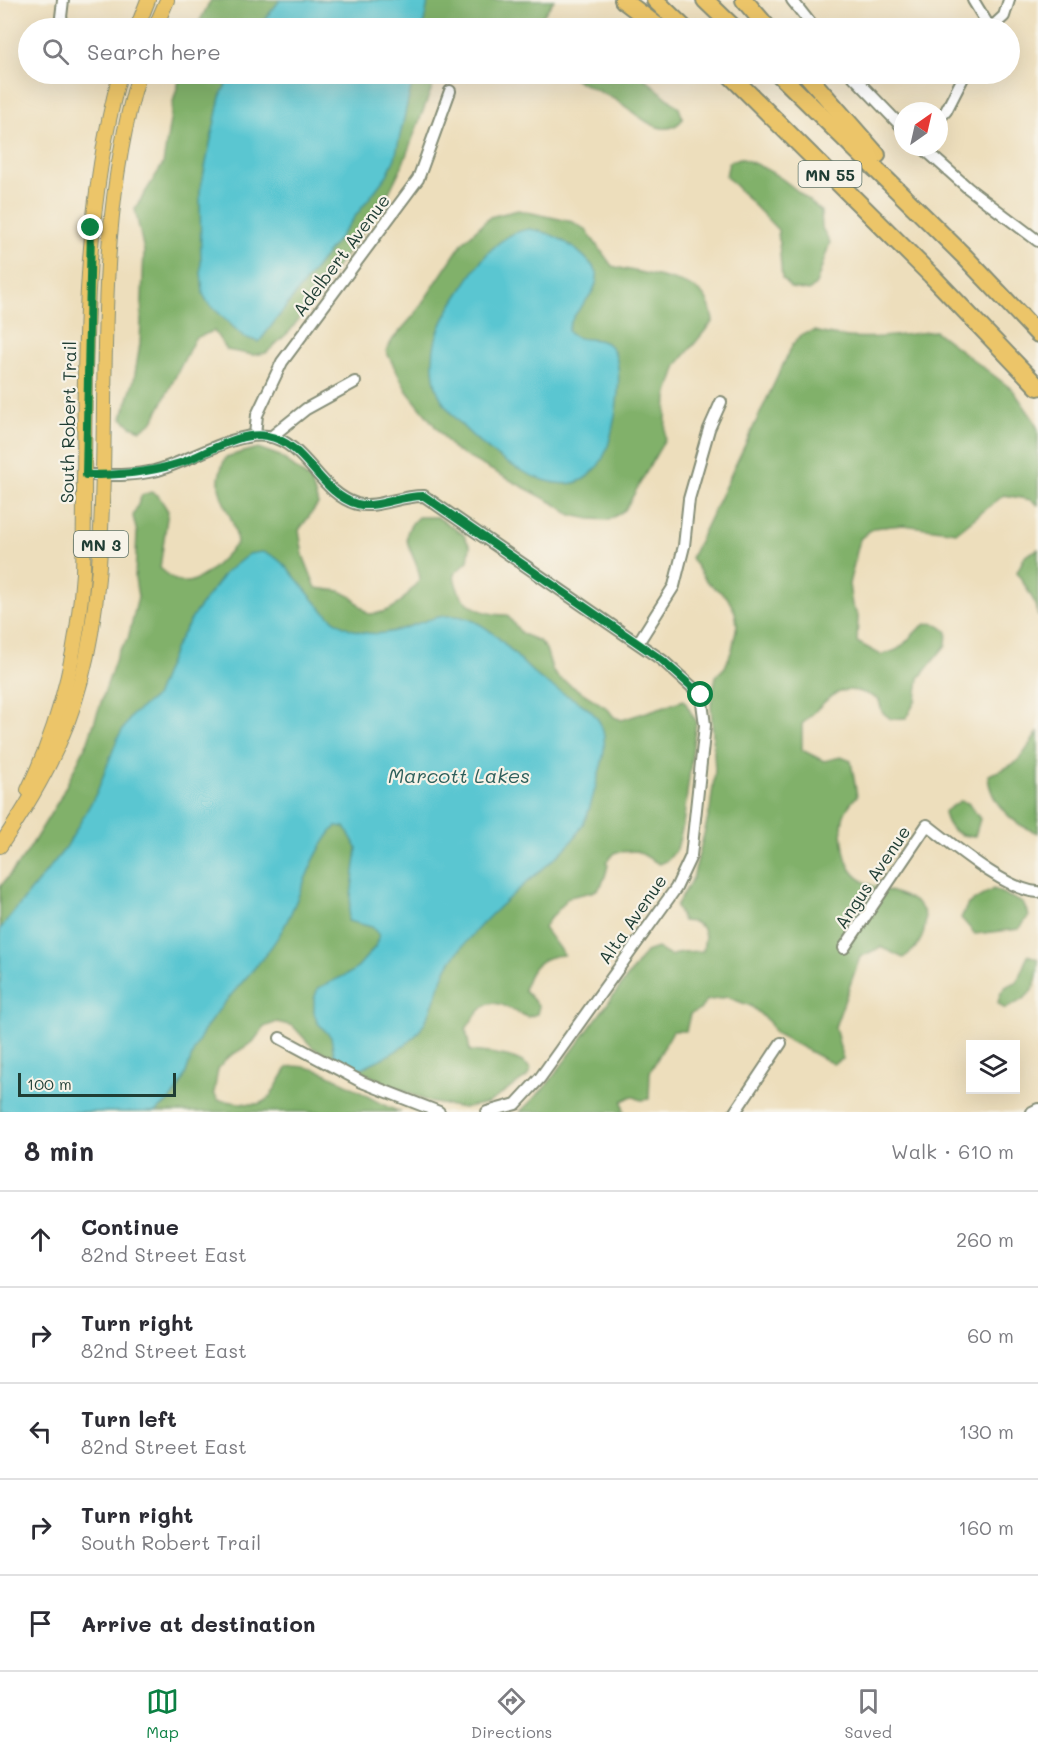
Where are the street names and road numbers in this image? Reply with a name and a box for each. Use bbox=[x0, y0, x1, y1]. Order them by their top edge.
road number: MN 55 bbox=[798, 161, 862, 187]
street label: Adelbert Avenue bbox=[287, 189, 395, 321]
street label: South Robert Trail bbox=[55, 341, 81, 503]
road number: MN 3 bbox=[74, 531, 128, 557]
street label: Angus Avenue bbox=[829, 821, 915, 933]
street label: Alta Avenue bbox=[592, 869, 672, 969]

